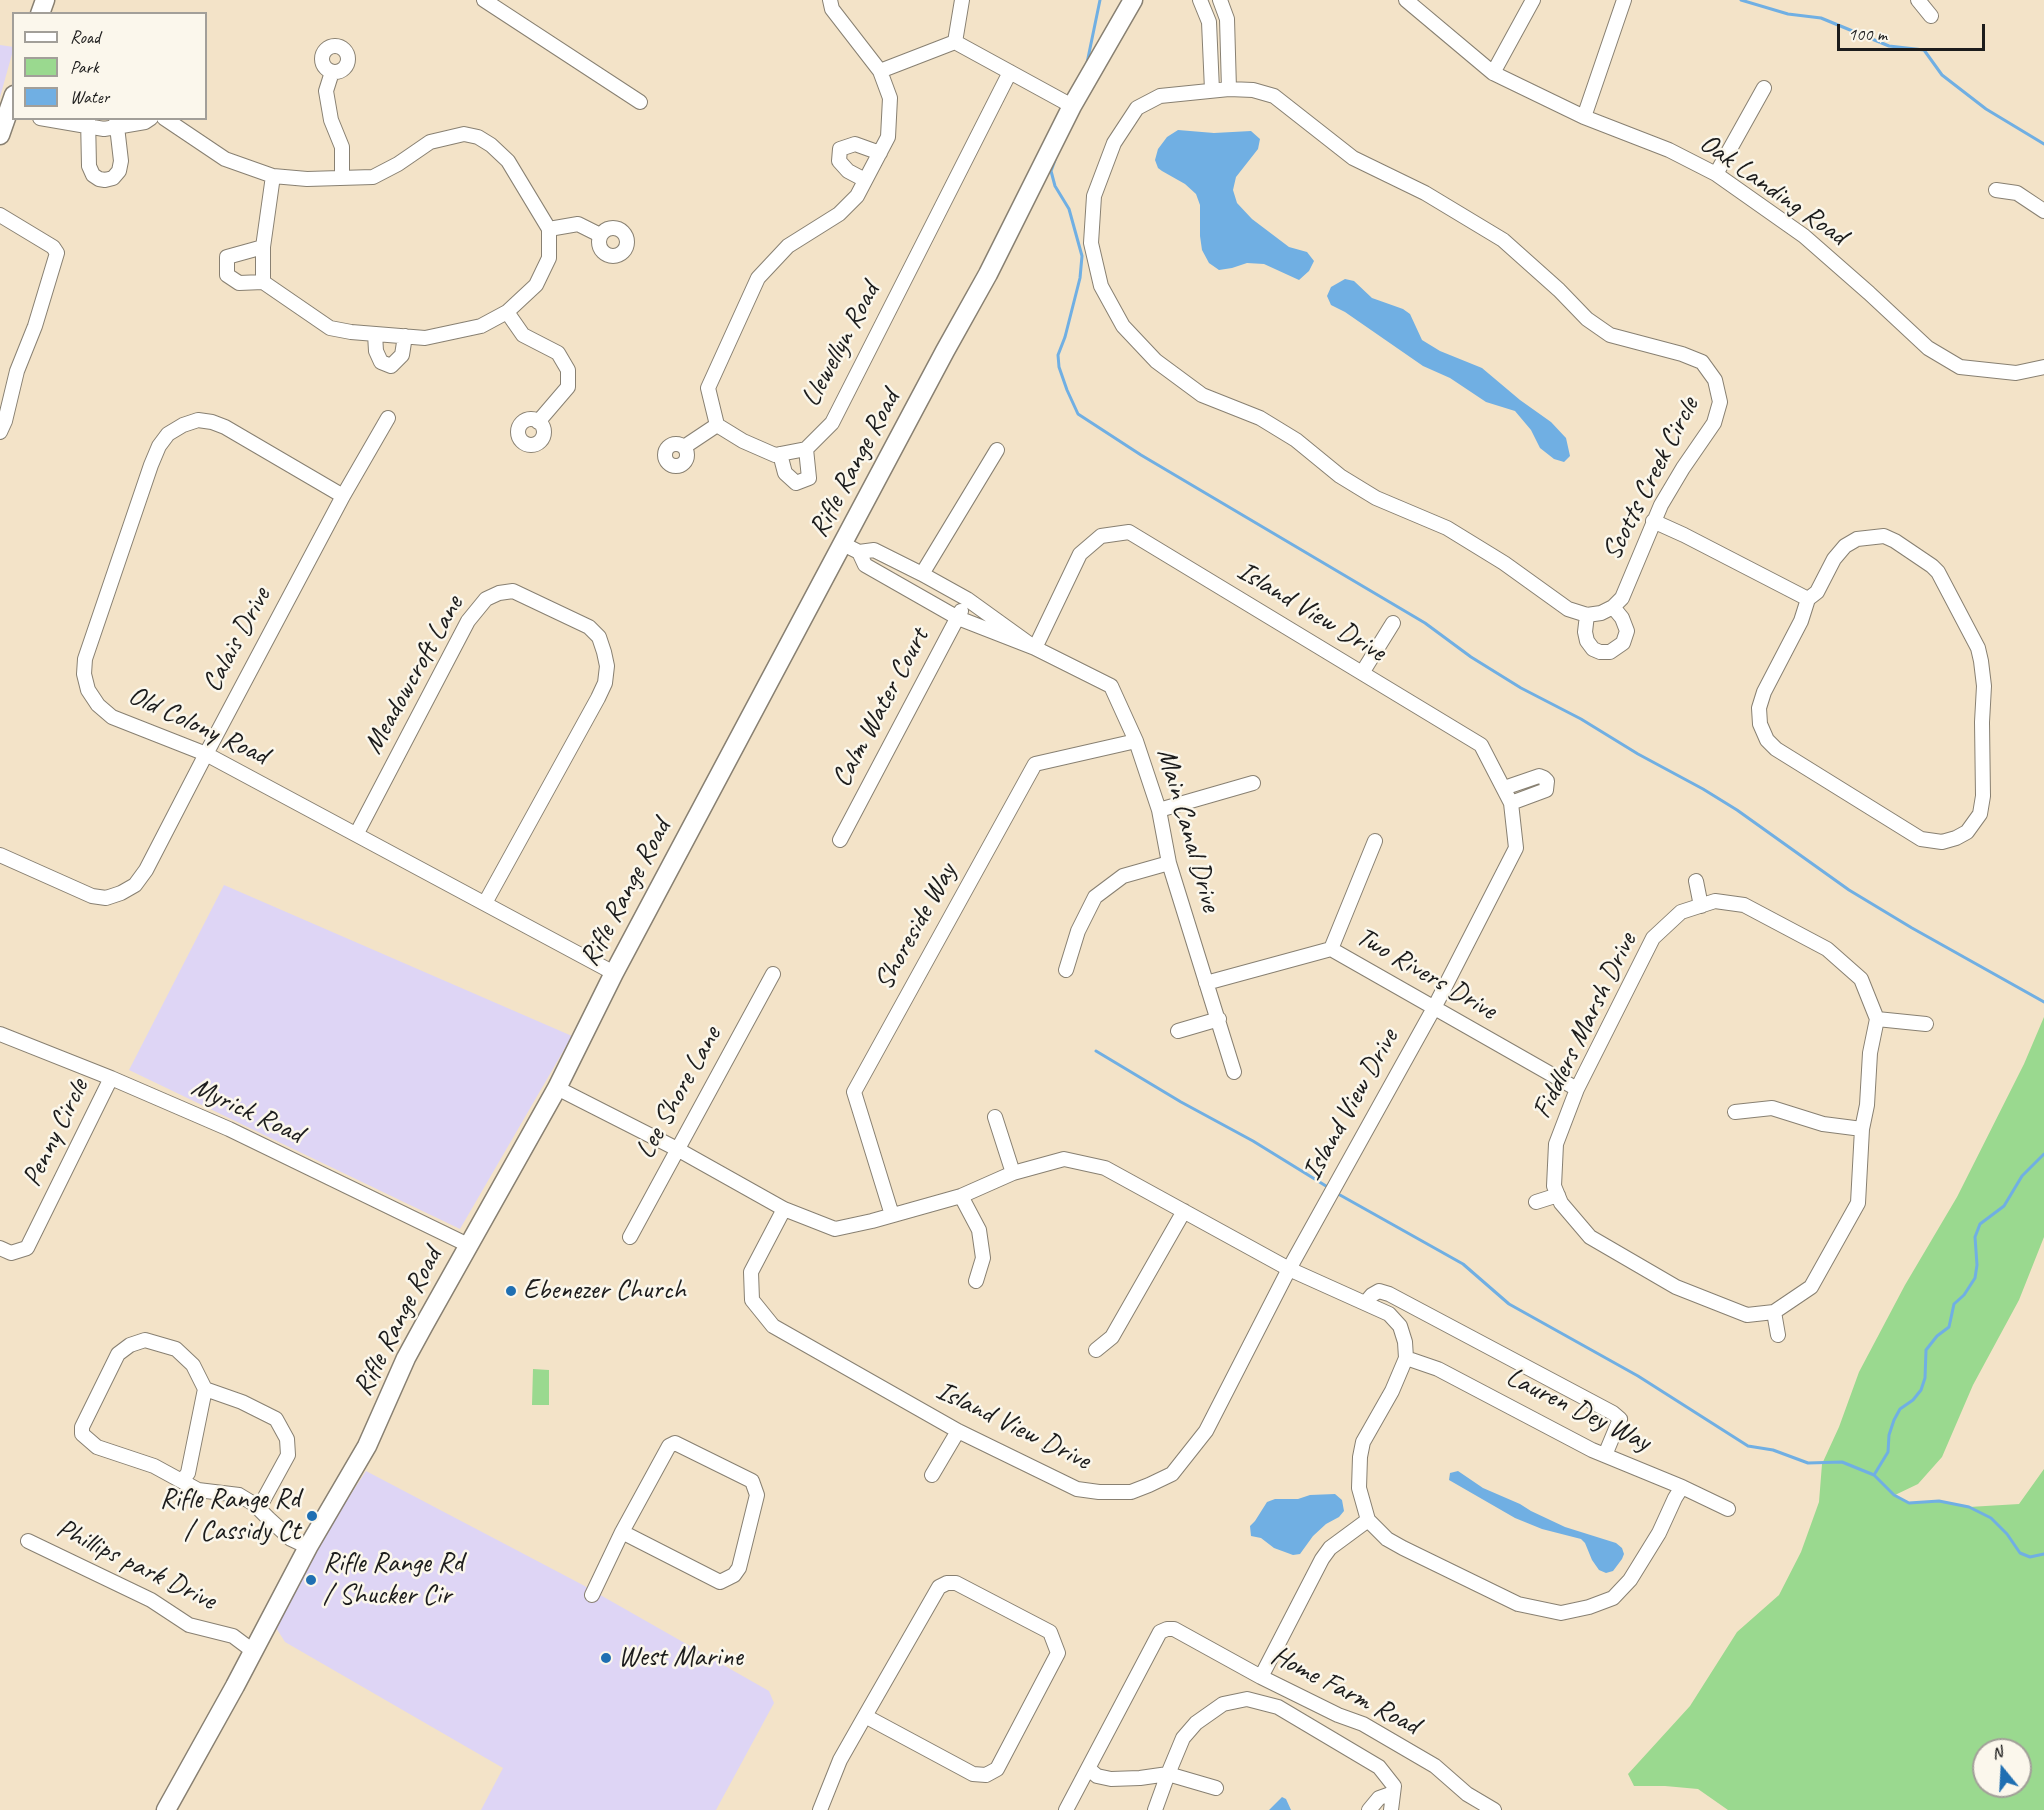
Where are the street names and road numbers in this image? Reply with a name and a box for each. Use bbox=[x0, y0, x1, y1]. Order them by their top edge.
street label: Oak Landing Road bbox=[1693, 127, 1853, 253]
street label: Llewellyn Road bbox=[795, 278, 887, 412]
street label: Rifle Range Road bbox=[802, 385, 908, 543]
street label: Scotts Creek Circle bbox=[1596, 392, 1706, 566]
street label: Island View Drive bbox=[1231, 554, 1391, 670]
street label: Calais Drive bbox=[196, 582, 278, 698]
street label: Meadowcroft Lane bbox=[357, 590, 471, 760]
street label: Calm Water Court bbox=[825, 623, 937, 793]
street label: Old Colony Road bbox=[123, 679, 273, 773]
street label: Main Canal Drive bbox=[1149, 745, 1227, 915]
street label: Rifle Range Road bbox=[573, 814, 679, 972]
street label: Shoreside Way bbox=[868, 858, 964, 996]
street label: Two Rivers Drive bbox=[1350, 920, 1502, 1028]
street label: Fiddlers Marsh Drive bbox=[1526, 928, 1644, 1124]
street label: Lee Shore Lane bbox=[629, 1021, 729, 1165]
street label: Island View Drive bbox=[1296, 1024, 1406, 1186]
street label: Myrick Road bbox=[186, 1071, 308, 1151]
street label: Penny Circle bbox=[16, 1074, 96, 1192]
street label: Rifle Range Road bbox=[346, 1243, 450, 1401]
street label: Lauren Dey Way bbox=[1500, 1361, 1656, 1459]
street label: Island View Drive bbox=[930, 1374, 1096, 1478]
street label: Phillips park Drive bbox=[51, 1512, 221, 1618]
street label: Home Farm Road bbox=[1265, 1639, 1425, 1743]

